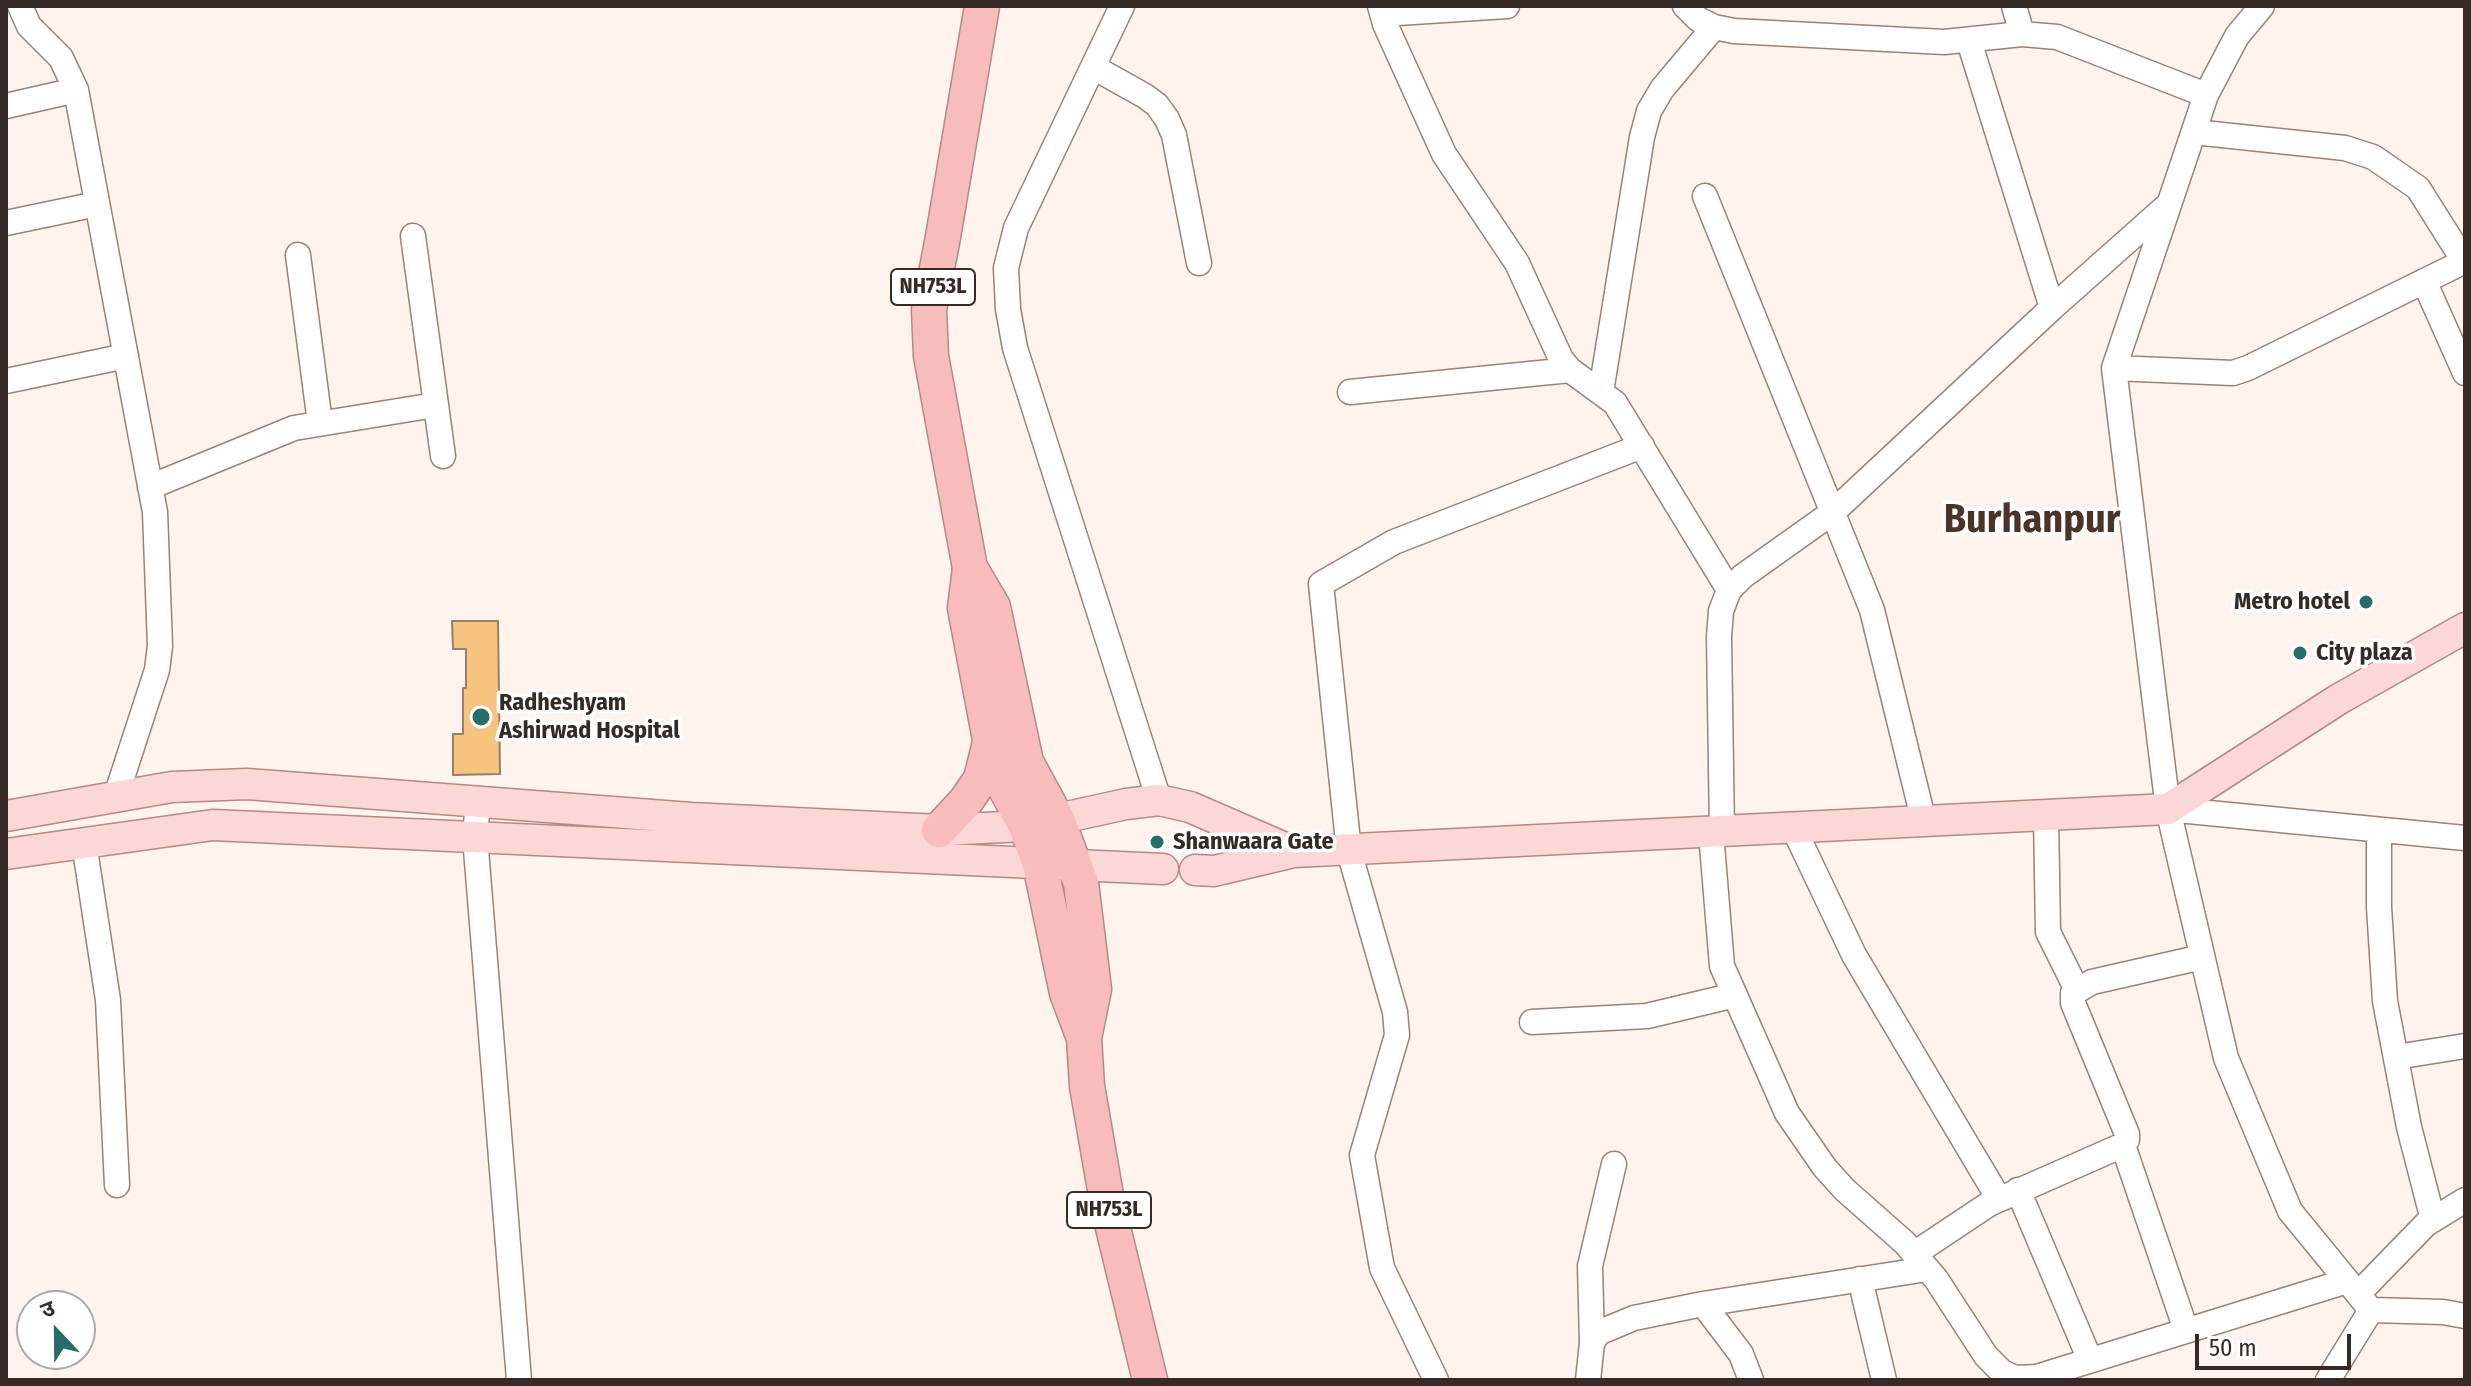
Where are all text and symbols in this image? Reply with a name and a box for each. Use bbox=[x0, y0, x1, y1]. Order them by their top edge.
road number: NH753L bbox=[891, 269, 975, 305]
district label: Burhanpur bbox=[1944, 497, 2120, 545]
place label: Metro hotel bbox=[2234, 588, 2350, 616]
marker: Metro hotel bbox=[2357, 593, 2375, 611]
place label: City plaza bbox=[2316, 639, 2413, 667]
marker: City plaza bbox=[2291, 644, 2309, 662]
place label: Radheshyam Ashirwad Hospital bbox=[499, 689, 680, 745]
marker: Radheshyam Ashirwad Hospital bbox=[470, 706, 492, 728]
place label: Shanwaara Gate bbox=[1173, 828, 1334, 856]
marker: Shanwaara Gate bbox=[1148, 833, 1166, 851]
road number: NH753L bbox=[1067, 1192, 1151, 1228]
north arrow bbox=[16, 1290, 96, 1370]
text: उ bbox=[37, 1294, 59, 1324]
scale bar bbox=[2199, 1318, 2355, 1368]
text: 50 m bbox=[2209, 1334, 2257, 1362]

